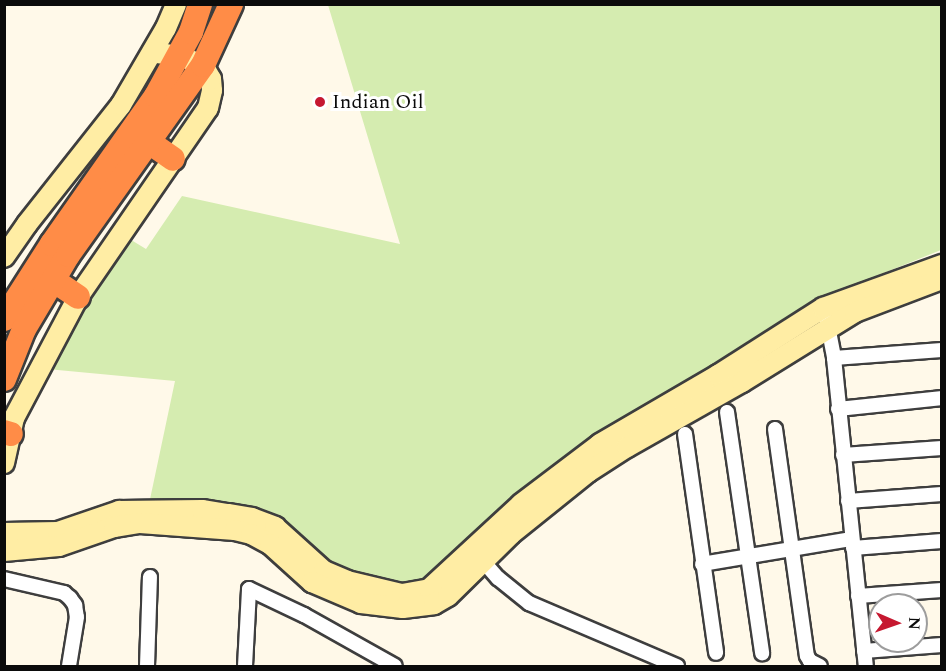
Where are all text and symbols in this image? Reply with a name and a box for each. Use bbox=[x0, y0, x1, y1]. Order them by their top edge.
place label: Indian Oil bbox=[332, 90, 424, 114]
marker: Indian Oil bbox=[313, 95, 327, 109]
north arrow bbox=[868, 593, 928, 653]
text: N bbox=[902, 617, 926, 631]

